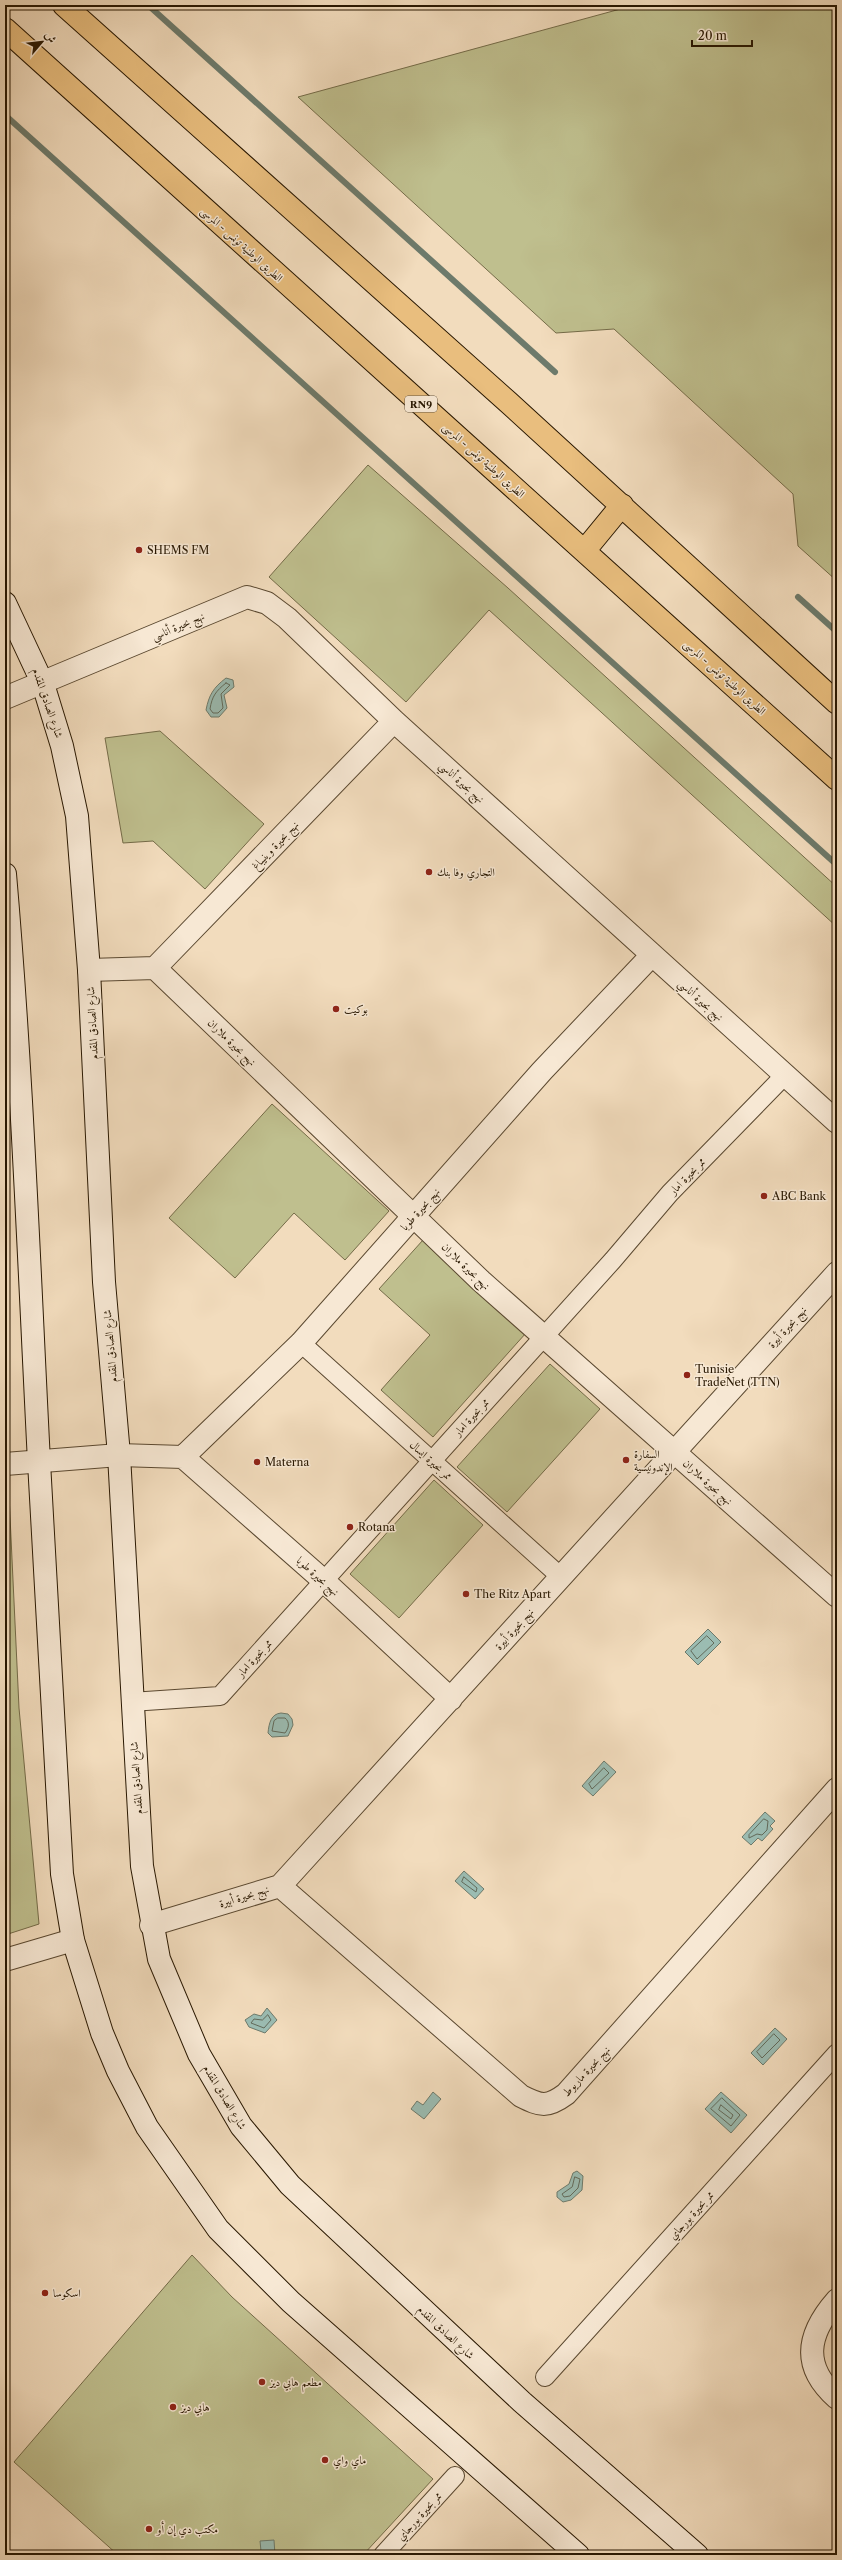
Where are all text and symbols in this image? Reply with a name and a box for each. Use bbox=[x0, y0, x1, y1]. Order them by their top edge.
north arrow bbox=[22, 22, 62, 62]
scale bar bbox=[692, 22, 752, 48]
text: 20 m bbox=[698, 28, 727, 43]
text: ش bbox=[42, 29, 60, 45]
street label: الطريق الوطنية تونس - المرسى bbox=[197, 203, 286, 285]
road number: RN9 bbox=[405, 396, 437, 412]
street label: الطريق الوطنية تونس - المرسى bbox=[439, 419, 528, 501]
place label: SHEMS FM bbox=[147, 543, 209, 557]
marker: SHEMS FM bbox=[134, 545, 144, 555]
street label: نهج بحيرة أناسي bbox=[149, 608, 208, 647]
street label: الطريق الوطنية تونس - المرسى bbox=[680, 636, 769, 718]
street label: شارع الصادق المقدم bbox=[27, 666, 66, 741]
street label: نهج بحيرة أناسي bbox=[434, 757, 488, 809]
street label: نهج بحيرة وينيباغ bbox=[248, 818, 305, 875]
place label: التجاري وفا بنك bbox=[437, 865, 495, 881]
marker: التجاري وفا بنك bbox=[424, 867, 434, 877]
street label: نهج بحيرة أناسي bbox=[673, 975, 727, 1027]
street label: شارع الصادق المقدم bbox=[83, 986, 104, 1060]
place label: بوكيت bbox=[344, 1002, 368, 1016]
marker: بوكيت bbox=[331, 1004, 341, 1014]
street label: نهج بحيرة ملاران bbox=[202, 1015, 259, 1071]
street label: ممر بحيرة امار bbox=[665, 1154, 709, 1199]
street label: نهج بحيرة طوبا bbox=[397, 1185, 446, 1236]
place label: ABC Bank bbox=[771, 1189, 827, 1203]
marker: ABC Bank bbox=[759, 1191, 769, 1201]
street label: نهج بحيرة ملاران bbox=[436, 1239, 493, 1295]
street label: نهج بحيرة أبيرة bbox=[764, 1302, 812, 1354]
street label: شارع الصادق المقدم bbox=[100, 1309, 123, 1383]
place label: Tunisie TradeNet (TTN) bbox=[695, 1362, 780, 1389]
marker: Tunisie TradeNet (TTN) bbox=[682, 1370, 692, 1380]
street label: ممر بحيرة امار bbox=[450, 1395, 492, 1440]
street label: ممر بحيرة ايسال bbox=[406, 1437, 455, 1483]
place label: السفارة الإندونيسية bbox=[634, 1447, 673, 1476]
place label: Materna bbox=[265, 1455, 309, 1469]
marker: السفارة الإندونيسية bbox=[621, 1455, 631, 1465]
street label: نهج بحيرة ملاران bbox=[678, 1456, 736, 1511]
marker: Materna bbox=[252, 1457, 262, 1467]
place label: Rotana bbox=[358, 1520, 395, 1534]
marker: Rotana bbox=[345, 1522, 355, 1532]
street label: نهج بحيرة طوبا bbox=[291, 1553, 342, 1602]
place label: The Ritz Apart bbox=[474, 1587, 551, 1601]
marker: The Ritz Apart bbox=[461, 1589, 471, 1599]
street label: نهج بحيرة أبيرة bbox=[491, 1604, 539, 1656]
street label: ممر بحيرة امار bbox=[233, 1636, 275, 1681]
street label: شارع الصادق المقدم bbox=[126, 1741, 149, 1815]
street label: نهج بحيرة أبيرة bbox=[217, 1881, 272, 1914]
street label: نهج بحيرة ماريوط bbox=[559, 2043, 616, 2102]
street label: شارع الصادق المقدم bbox=[198, 2062, 250, 2133]
street label: ممر بحيرة بورجاي bbox=[666, 2188, 718, 2244]
place label: اسكوسا bbox=[53, 2286, 81, 2300]
marker: اسكوسا bbox=[40, 2288, 50, 2298]
street label: شارع الصادق المقدم bbox=[413, 2302, 477, 2364]
place label: مطعم هابي ديز bbox=[269, 2375, 322, 2393]
marker: مطعم هابي ديز bbox=[257, 2377, 267, 2387]
place label: هابي ديز bbox=[180, 2400, 210, 2416]
marker: هابي ديز bbox=[168, 2402, 178, 2412]
place label: ماي واي bbox=[333, 2453, 366, 2469]
marker: ماي واي bbox=[320, 2455, 330, 2465]
street label: ممر بحيرة بورجاي bbox=[394, 2489, 446, 2545]
place label: مكتب دي إن أو bbox=[156, 2521, 218, 2538]
marker: مكتب دي إن أو bbox=[144, 2524, 154, 2534]

